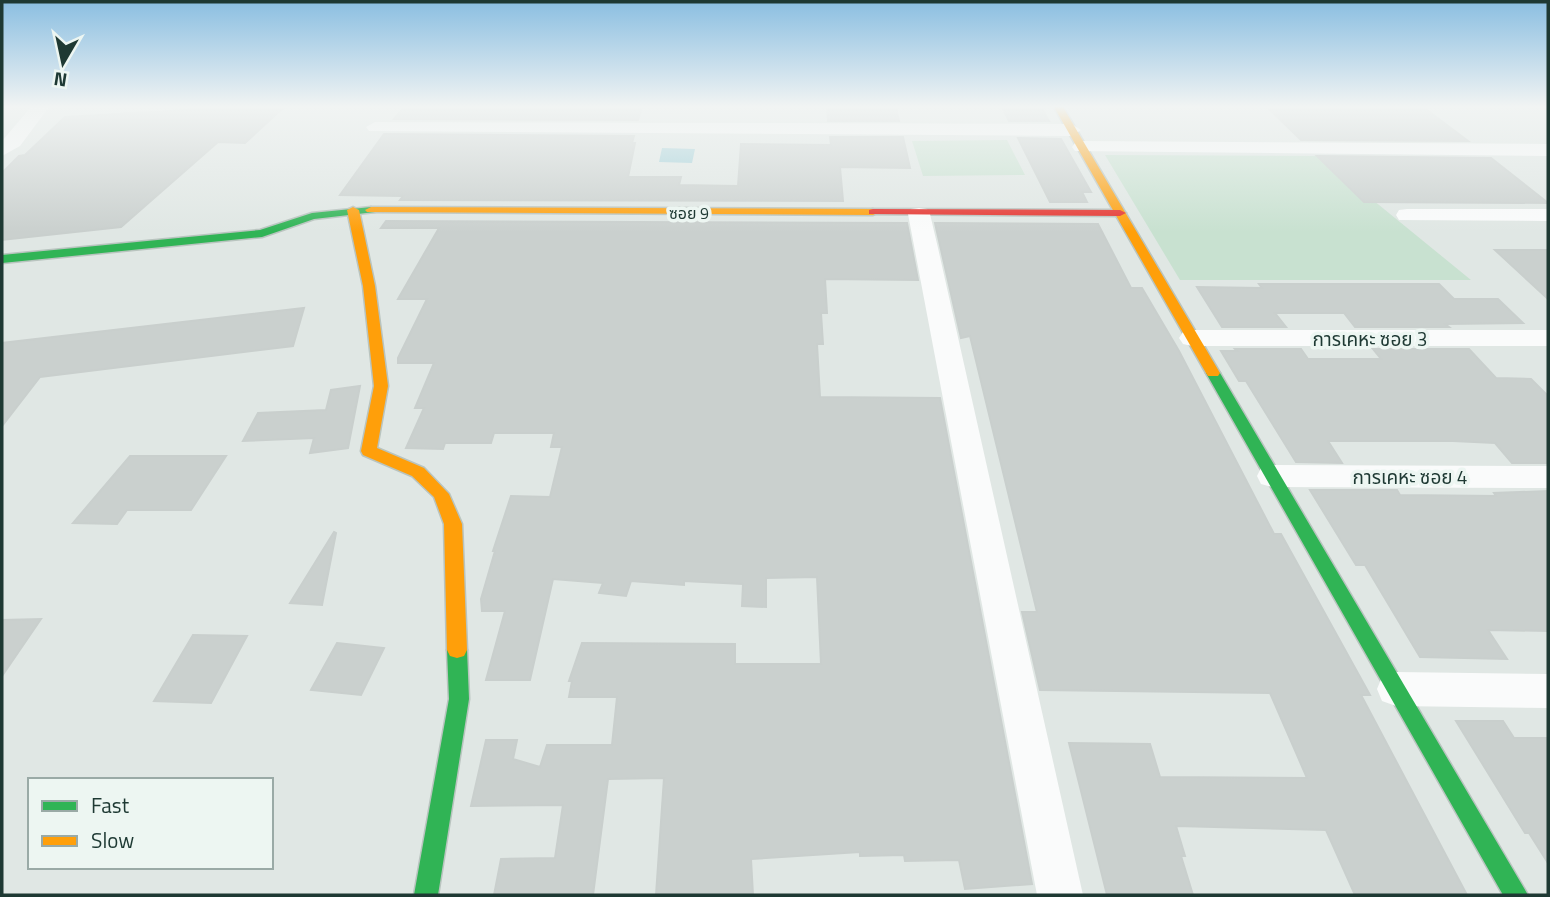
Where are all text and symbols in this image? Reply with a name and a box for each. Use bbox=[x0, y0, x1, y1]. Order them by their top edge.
north arrow bbox=[28, 28, 98, 98]
text: N bbox=[51, 65, 69, 96]
street label: ซอย 9 bbox=[669, 201, 709, 225]
street label: การเคหะ ซอย 3 bbox=[1313, 324, 1427, 353]
street label: การเคหะ ซอย 4 bbox=[1353, 462, 1467, 491]
legend bbox=[28, 778, 273, 869]
text: Fast bbox=[91, 789, 130, 821]
text: Slow bbox=[91, 824, 134, 856]

